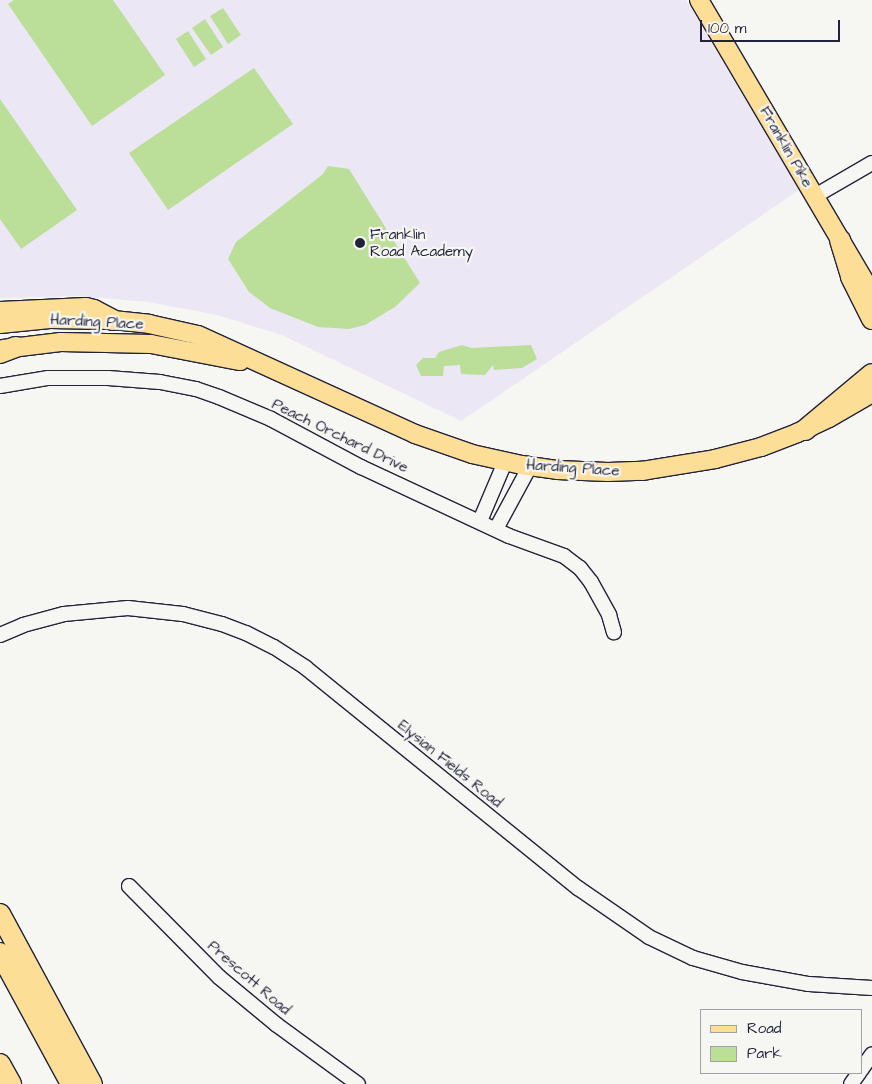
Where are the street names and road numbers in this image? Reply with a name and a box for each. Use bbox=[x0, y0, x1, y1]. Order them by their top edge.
street label: Franklin Pike bbox=[756, 103, 816, 191]
street label: Harding Place bbox=[50, 311, 144, 333]
street label: Peach Orchard Drive bbox=[269, 395, 411, 477]
street label: Harding Place bbox=[526, 456, 620, 480]
street label: Elysian Fields Road bbox=[394, 716, 506, 812]
street label: Prescott Road bbox=[204, 937, 294, 1019]

